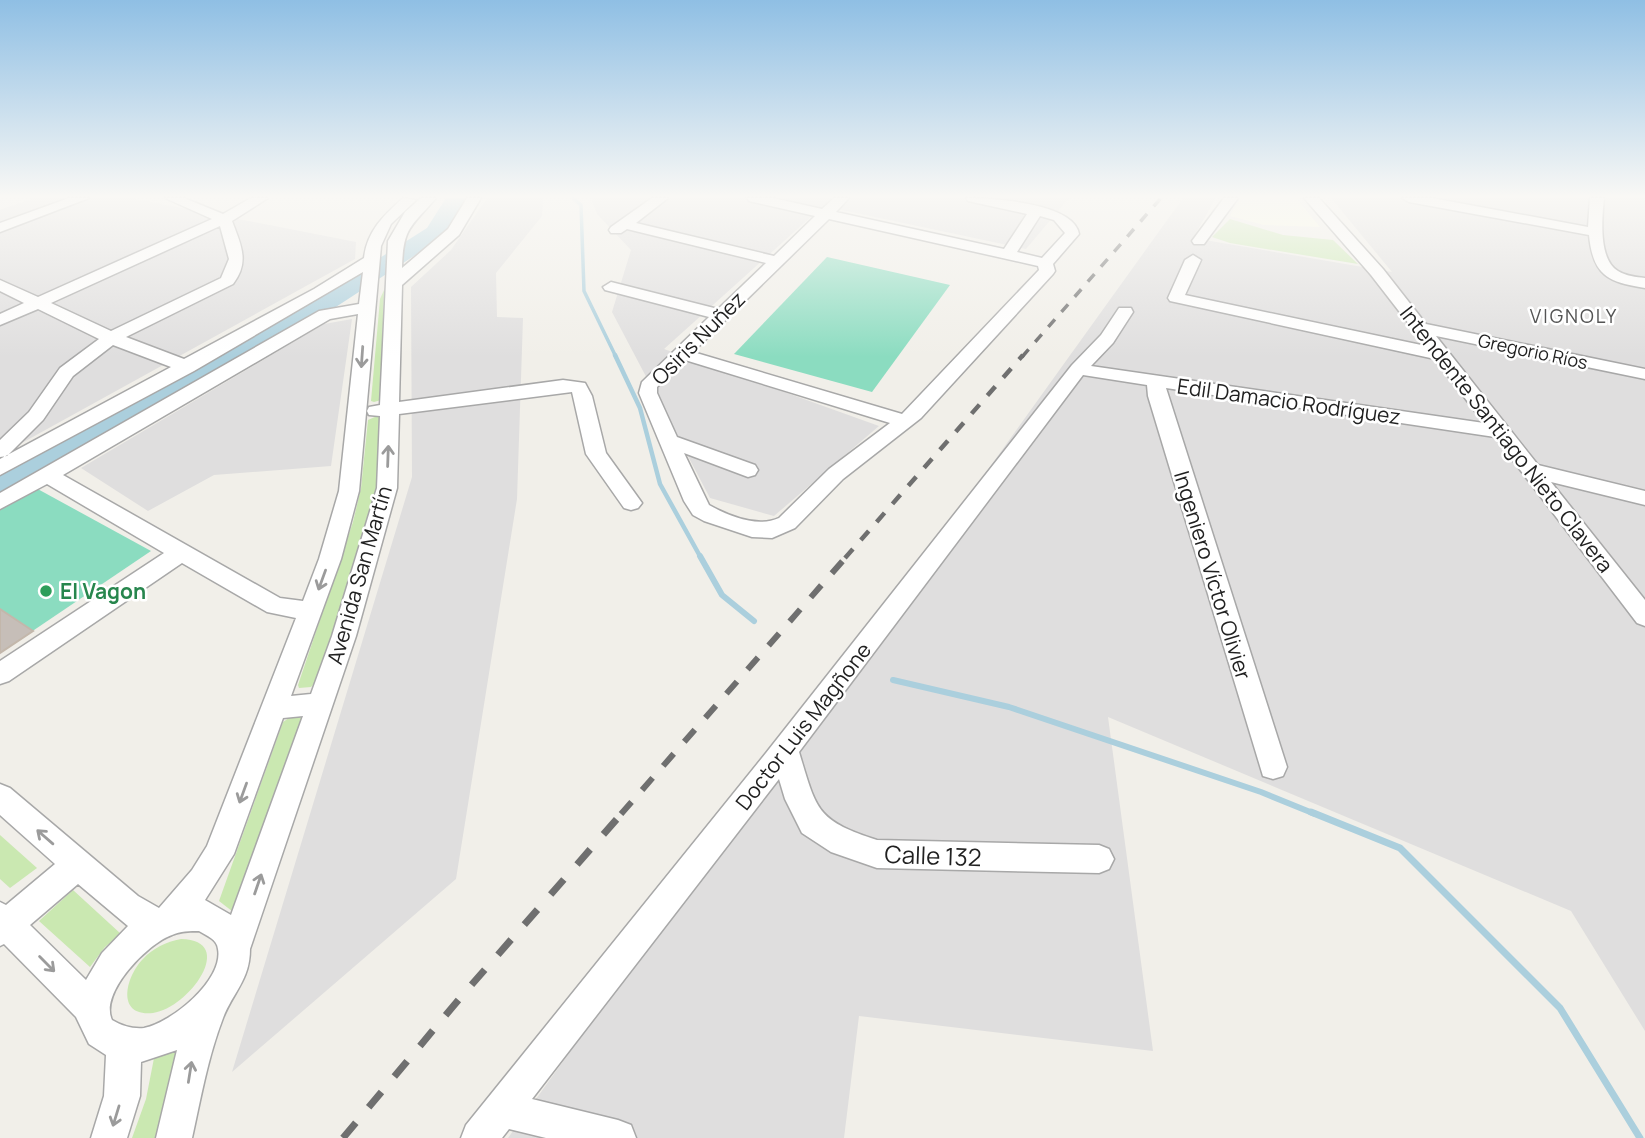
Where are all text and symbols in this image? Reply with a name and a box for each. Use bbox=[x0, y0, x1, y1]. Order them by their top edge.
street label: Osiris Nuñez bbox=[645, 285, 751, 391]
street label: Intendente Santiago Nieto Clavera bbox=[1394, 300, 1620, 578]
district label: VIGNOLY bbox=[1530, 303, 1618, 329]
street label: Gregorio Ríos bbox=[1476, 328, 1590, 374]
one-way arrow bbox=[355, 346, 368, 368]
street label: Edil Damacio Rodríguez bbox=[1175, 371, 1403, 431]
one-way arrow bbox=[381, 445, 394, 468]
street label: Ingeniero Víctor Olivier bbox=[1168, 467, 1258, 683]
street label: Avenida San Martín bbox=[320, 483, 398, 667]
one-way arrow bbox=[315, 569, 327, 591]
place label: El Vagon bbox=[60, 577, 146, 605]
marker: El Vagon bbox=[38, 583, 54, 599]
street label: Doctor Luis Magñone bbox=[729, 637, 877, 815]
one-way arrow bbox=[236, 782, 248, 804]
one-way arrow bbox=[37, 829, 55, 845]
street label: Calle 132 bbox=[884, 837, 982, 873]
one-way arrow bbox=[253, 873, 265, 895]
one-way arrow bbox=[38, 955, 55, 972]
one-way arrow bbox=[184, 1061, 197, 1083]
one-way arrow bbox=[108, 1105, 121, 1127]

